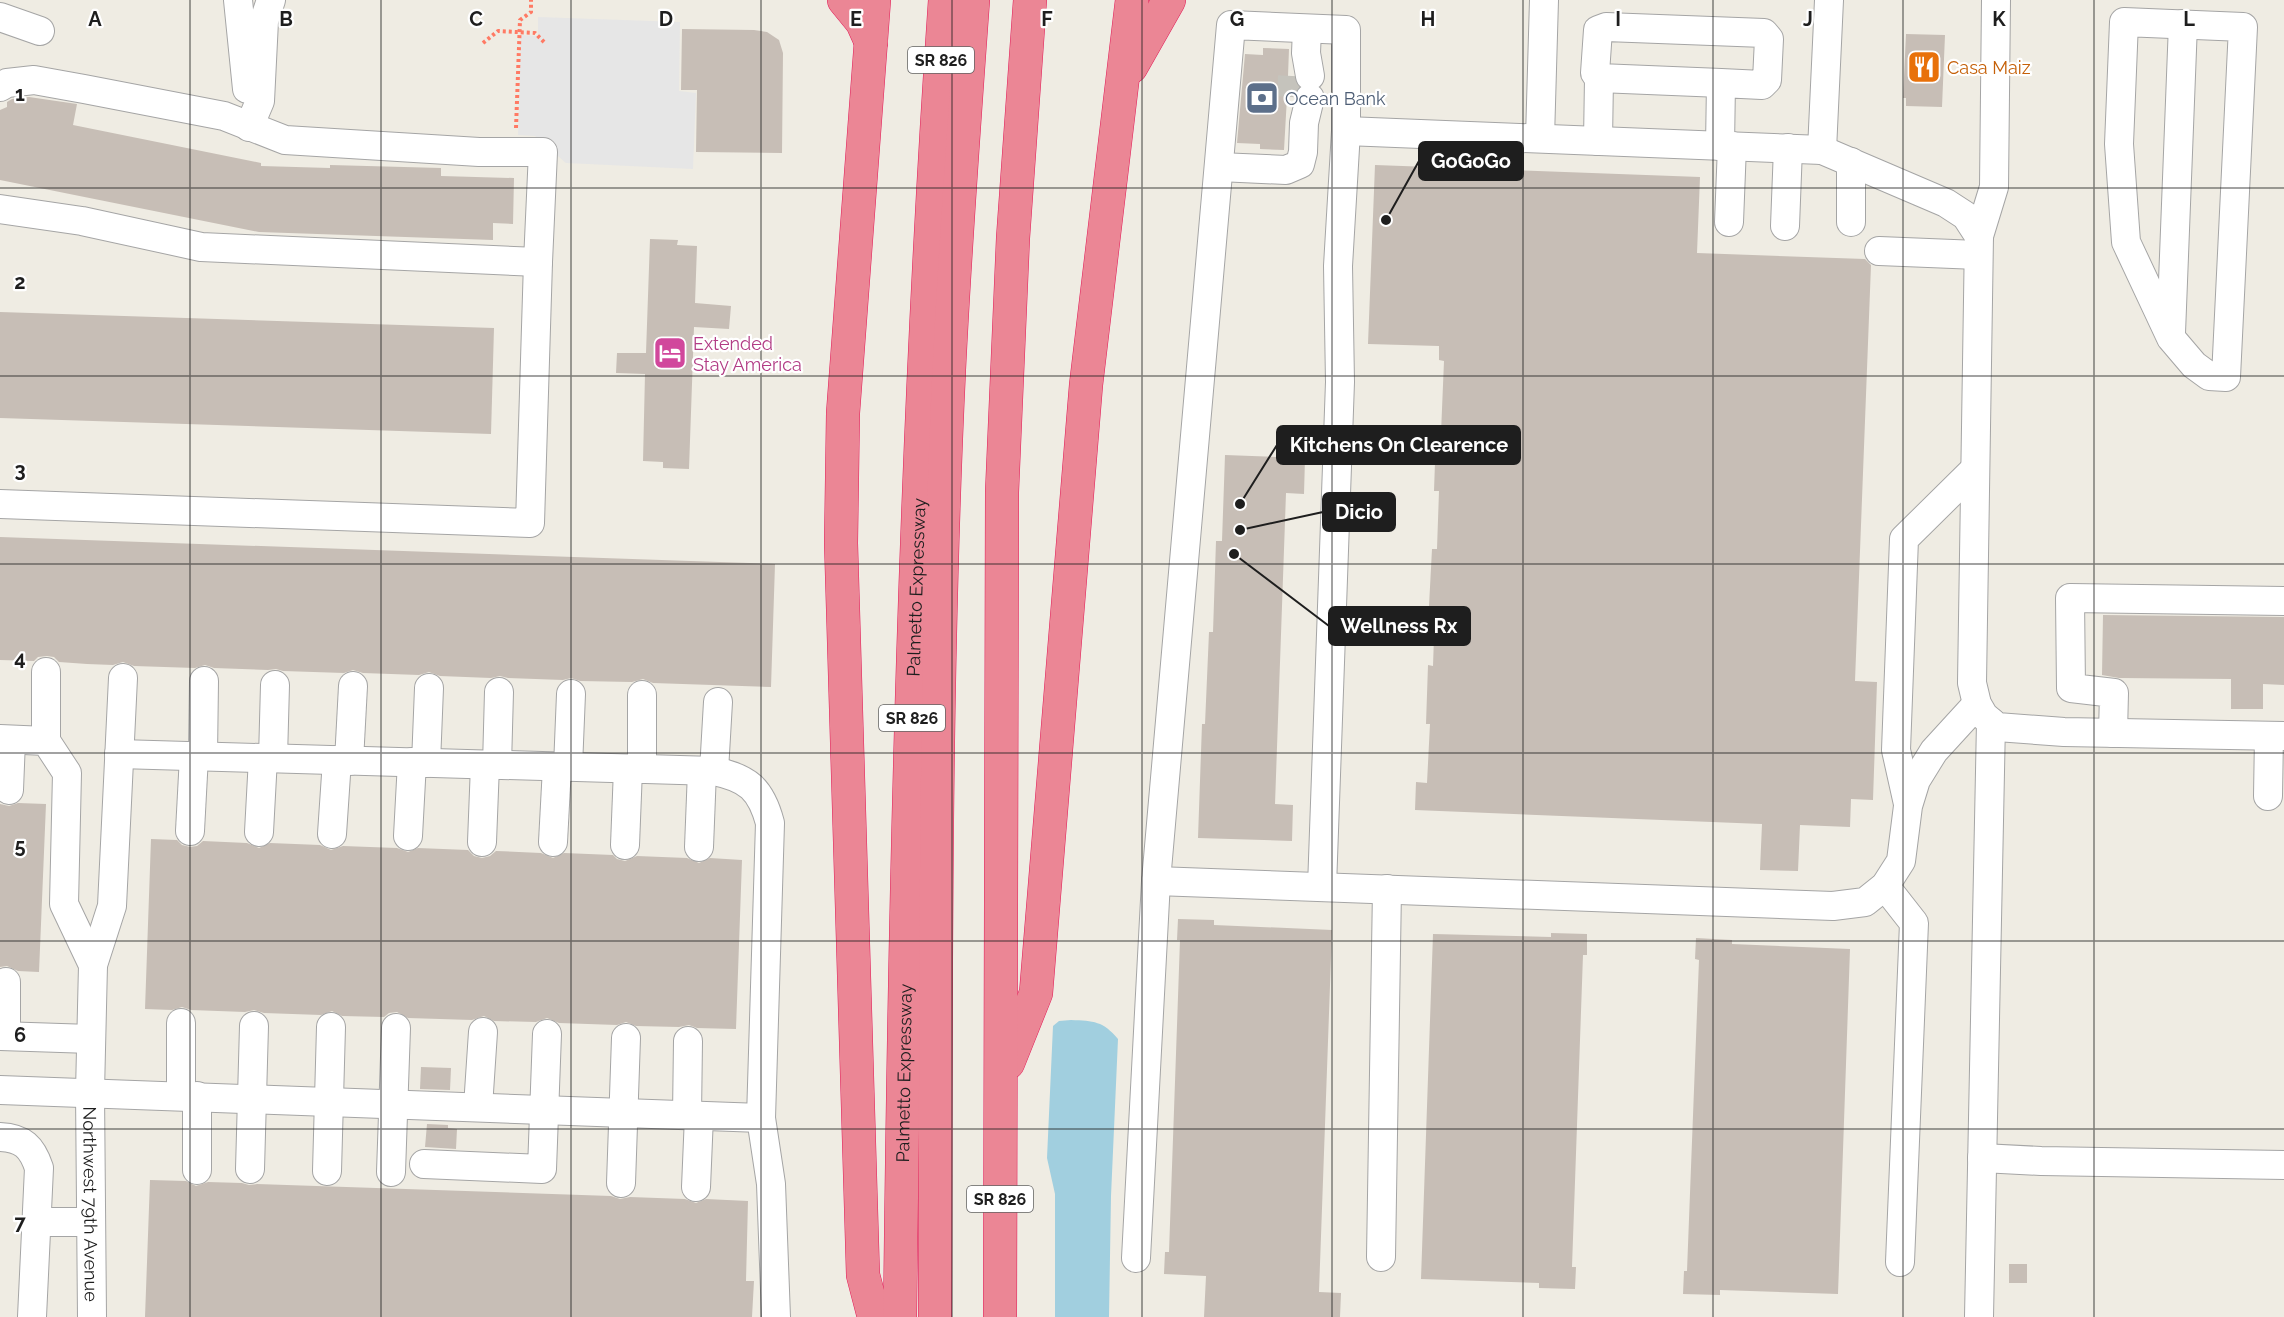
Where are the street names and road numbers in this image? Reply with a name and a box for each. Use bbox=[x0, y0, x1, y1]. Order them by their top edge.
road number: SR 826 bbox=[908, 47, 974, 73]
street label: Palmetto Expressway bbox=[902, 497, 929, 677]
road number: SR 826 bbox=[879, 705, 945, 731]
street label: Palmetto Expressway bbox=[891, 983, 916, 1163]
street label: Northwest 79th Avenue bbox=[80, 1106, 102, 1302]
road number: SR 826 bbox=[967, 1186, 1033, 1212]

